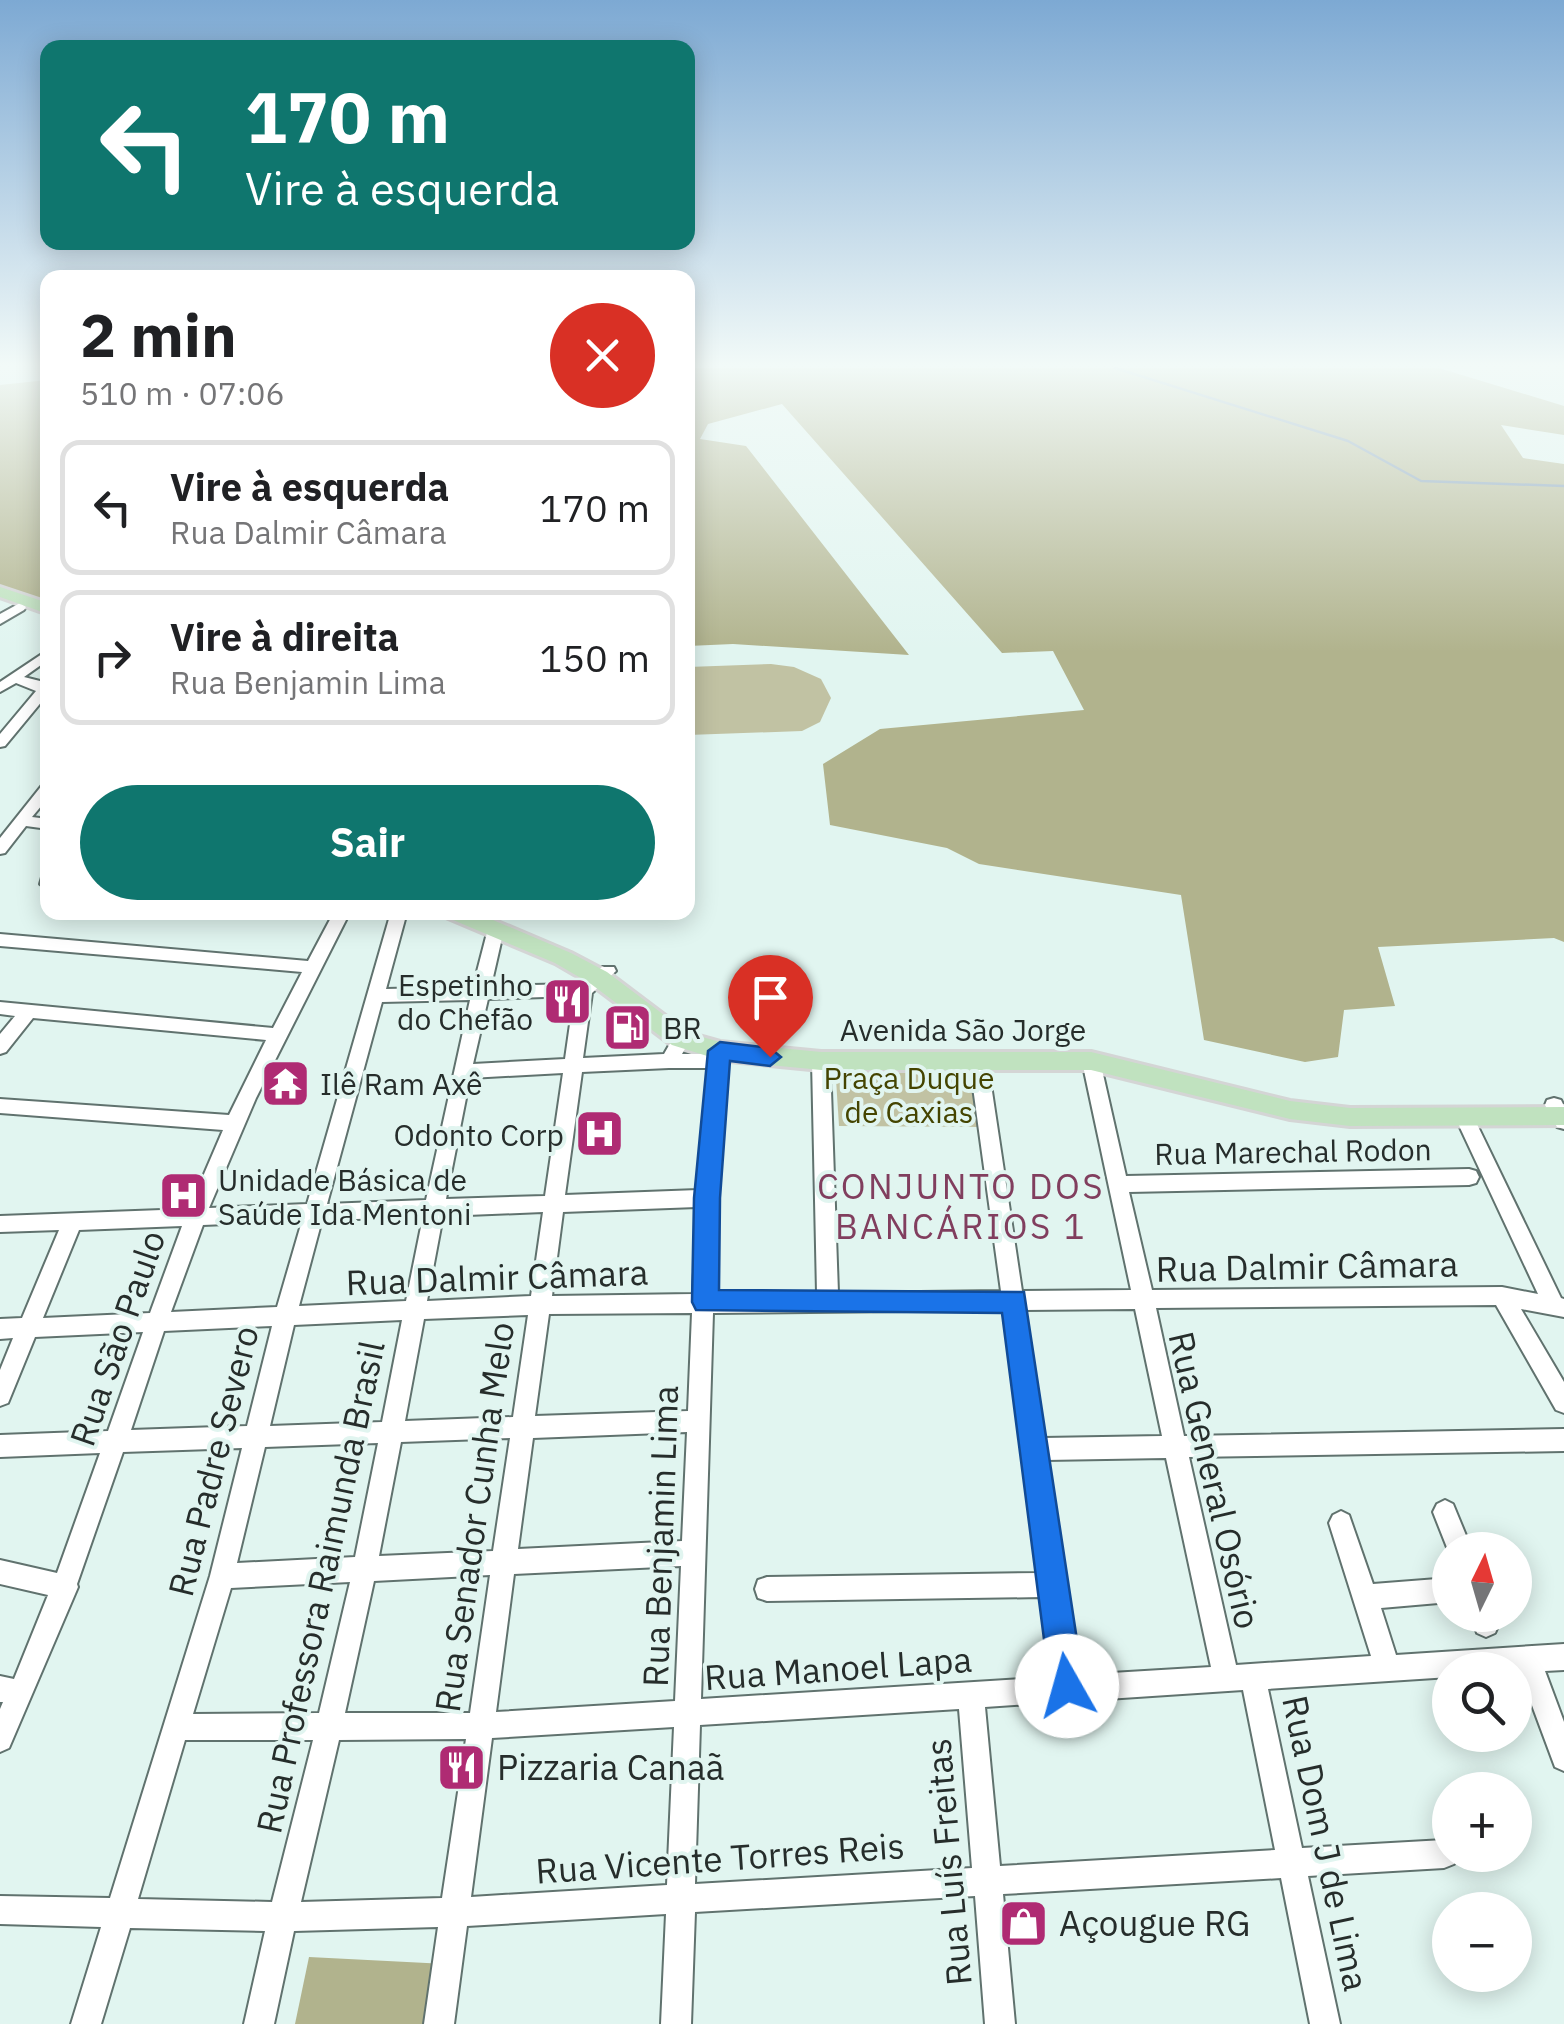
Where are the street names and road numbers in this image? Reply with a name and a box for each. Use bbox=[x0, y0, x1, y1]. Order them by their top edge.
street label: Avenida São Jorge bbox=[840, 1010, 1086, 1049]
street label: Rua Marechal Rodon bbox=[1154, 1129, 1432, 1173]
street label: Rua São Paulo bbox=[59, 1224, 175, 1452]
street label: Rua Dalmir Câmara bbox=[1155, 1240, 1459, 1292]
street label: Rua Dalmir Câmara bbox=[345, 1249, 649, 1305]
street label: Rua Senador Cunha Melo bbox=[424, 1319, 524, 1715]
street label: Rua Padre Severo bbox=[157, 1321, 269, 1601]
street label: Rua General Osório bbox=[1158, 1327, 1272, 1633]
street label: Rua Professora Raimunda Brasil bbox=[245, 1337, 395, 1837]
street label: Rua Benjamin Lima bbox=[632, 1384, 688, 1688]
street label: Rua Manoel Lapa bbox=[703, 1636, 973, 1700]
street label: Rua Dom J de Lima bbox=[1272, 1691, 1380, 1995]
street label: Rua Luís Freitas bbox=[914, 1737, 982, 1987]
street label: Rua Vicente Torres Reis bbox=[534, 1822, 906, 1894]

